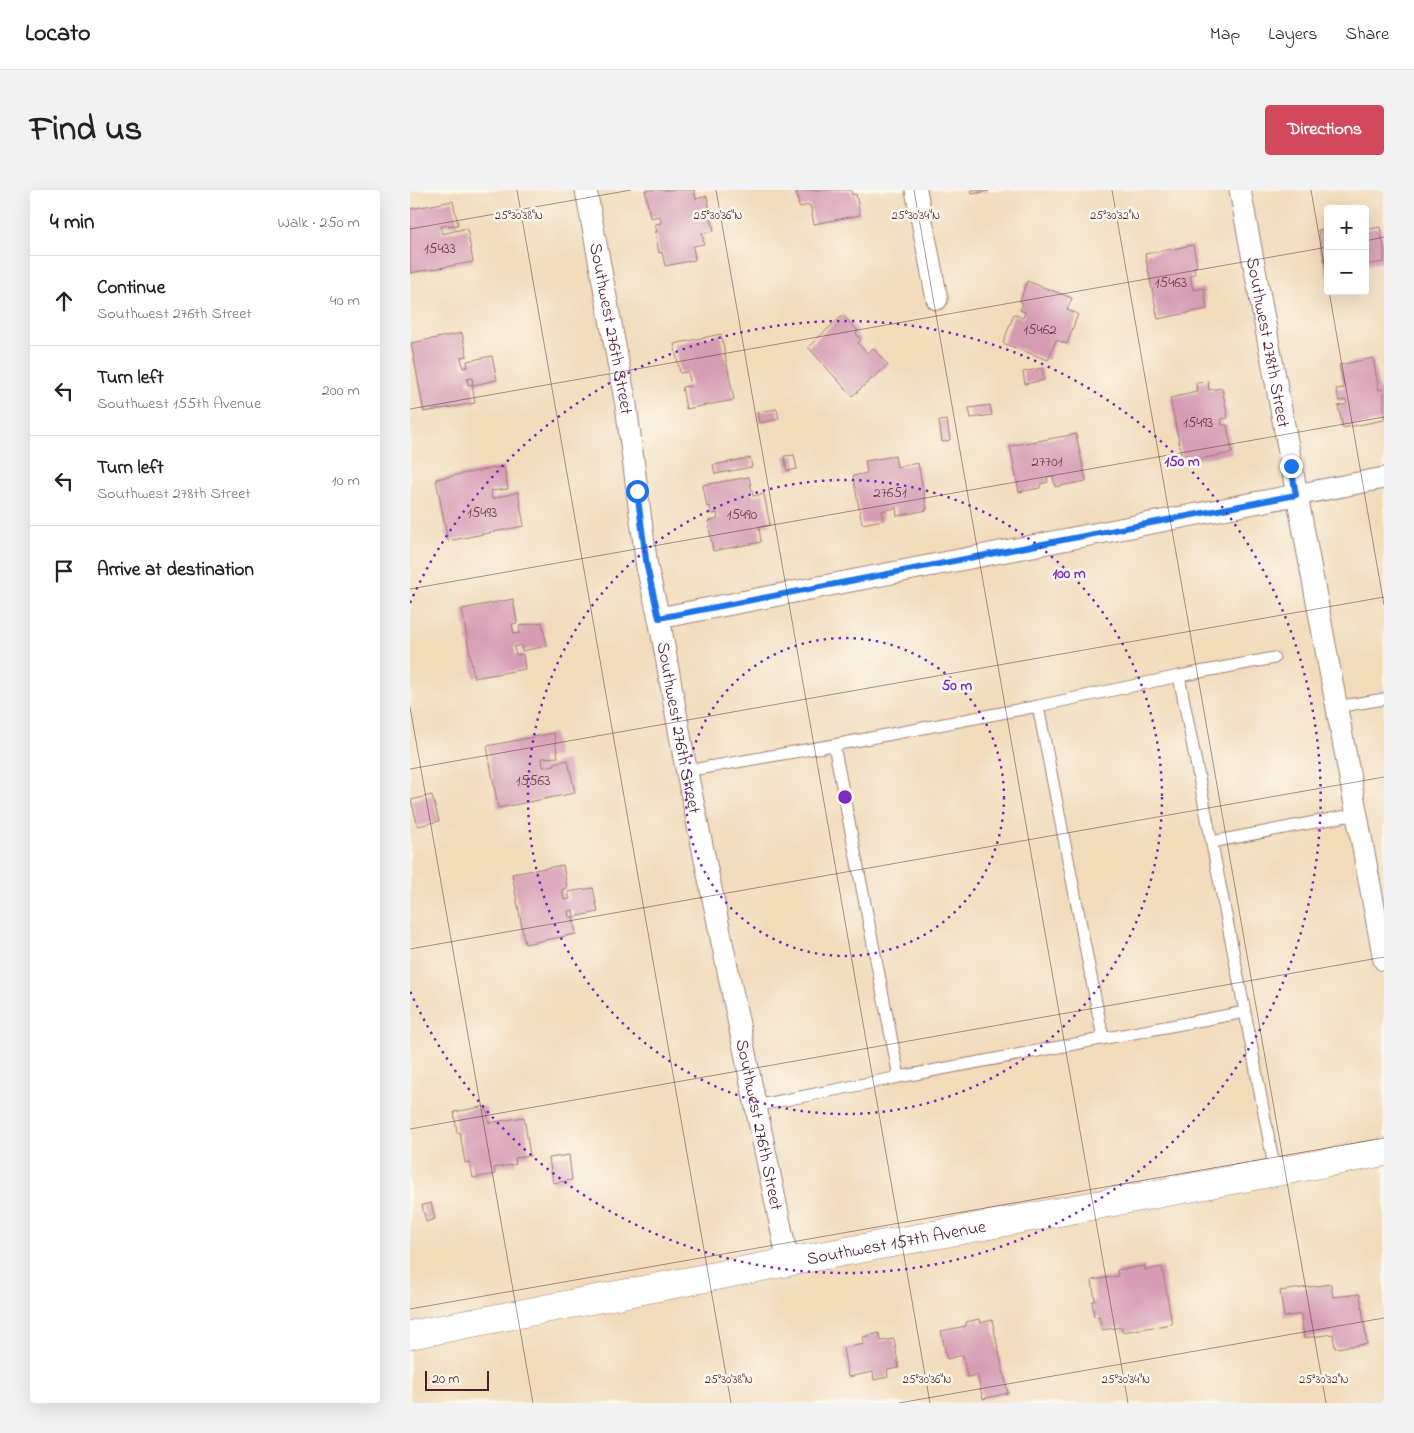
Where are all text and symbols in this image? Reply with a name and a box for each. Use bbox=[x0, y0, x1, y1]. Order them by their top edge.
text: Locato bbox=[25, 17, 91, 52]
text: Map bbox=[1210, 22, 1240, 48]
text: Layers bbox=[1268, 22, 1318, 48]
text: Share bbox=[1346, 22, 1389, 48]
text: Find us bbox=[30, 105, 142, 156]
button: Directions bbox=[1265, 105, 1384, 155]
map controls bbox=[1324, 205, 1369, 295]
button: + bbox=[1324, 205, 1369, 250]
text: 25°30'38"N bbox=[495, 207, 543, 225]
text: 25°30'36"N bbox=[694, 207, 742, 225]
text: 25°30'34"N bbox=[892, 207, 940, 225]
text: 25°30'32"N bbox=[1090, 207, 1140, 225]
text: 4 min bbox=[50, 208, 94, 238]
text: Walk · 250 m bbox=[277, 211, 360, 235]
house number: 15433 bbox=[424, 238, 456, 260]
street label: Southwest 276th Street bbox=[581, 241, 638, 416]
button: − bbox=[1324, 250, 1369, 295]
street label: Southwest 278th Street bbox=[1238, 255, 1295, 430]
house number: 15463 bbox=[1155, 272, 1187, 294]
text: Continue bbox=[97, 275, 165, 302]
icon: ahead bbox=[50, 287, 78, 315]
text: 40 m bbox=[330, 289, 360, 313]
text: Southwest 276th Street bbox=[97, 302, 252, 326]
house number: 15462 bbox=[1023, 319, 1057, 341]
text: Turn left bbox=[97, 365, 164, 392]
icon: left bbox=[50, 377, 78, 405]
text: 200 m bbox=[322, 379, 360, 403]
text: Southwest 155th Avenue bbox=[97, 392, 261, 416]
house number: 15493 bbox=[1183, 412, 1213, 434]
house number: 27701 bbox=[1031, 451, 1063, 473]
text: 150 m bbox=[1164, 451, 1200, 473]
text: Turn left bbox=[97, 455, 164, 482]
route end bbox=[1280, 455, 1303, 478]
icon: left bbox=[50, 467, 78, 495]
text: 10 m bbox=[332, 469, 360, 493]
route start bbox=[626, 480, 649, 503]
text: Southwest 278th Street bbox=[97, 482, 251, 506]
house number: 27651 bbox=[873, 482, 907, 504]
house number: 15493 bbox=[467, 502, 497, 524]
house number: 15490 bbox=[727, 504, 758, 526]
icon: arrive bbox=[50, 557, 78, 585]
text: Arrive at destination bbox=[97, 557, 254, 584]
text: 100 m bbox=[1052, 563, 1086, 585]
street label: Southwest 276th Street bbox=[649, 640, 706, 816]
text: 50 m bbox=[942, 675, 973, 697]
house number: 15563 bbox=[516, 770, 550, 792]
centre of rings bbox=[836, 788, 854, 806]
street label: Southwest 276th Street bbox=[727, 1037, 788, 1213]
street label: Southwest 157th Avenue bbox=[805, 1215, 989, 1273]
scale bar bbox=[425, 1368, 489, 1391]
text: 20 m bbox=[432, 1369, 459, 1390]
text: 25°30'38"N bbox=[705, 1371, 753, 1389]
text: 25°30'36"N bbox=[903, 1371, 951, 1389]
text: 25°30'34"N bbox=[1102, 1371, 1150, 1389]
text: 25°30'32"N bbox=[1299, 1371, 1349, 1389]

